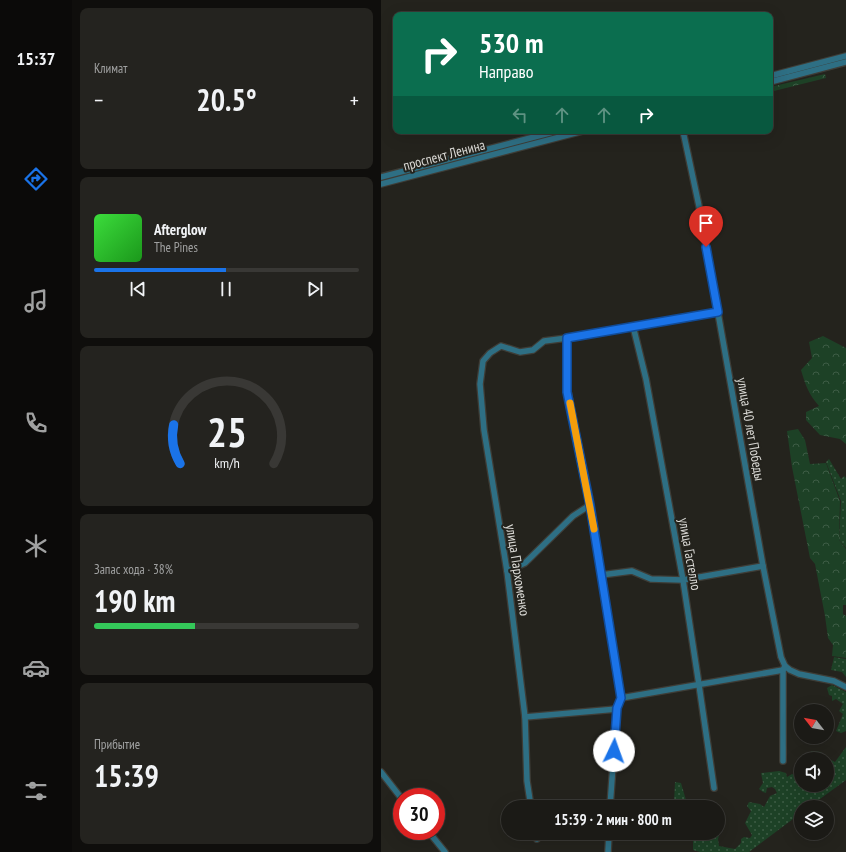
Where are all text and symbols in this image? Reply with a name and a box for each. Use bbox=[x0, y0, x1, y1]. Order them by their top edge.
text: 530 m bbox=[479, 24, 543, 61]
icon: right bbox=[413, 28, 465, 80]
text: 15:37 bbox=[17, 47, 55, 70]
text: Климат bbox=[94, 60, 127, 77]
text: Направо bbox=[479, 60, 534, 83]
text: 20.5° bbox=[196, 80, 257, 119]
text: − bbox=[94, 86, 103, 114]
text: + bbox=[350, 86, 359, 114]
icon: left bbox=[509, 104, 531, 126]
icon: ahead bbox=[551, 104, 573, 126]
icon: ahead bbox=[593, 104, 615, 126]
icon: right bbox=[635, 104, 657, 126]
street label: проспект Ленина bbox=[401, 135, 487, 175]
icon: directions bbox=[22, 165, 50, 193]
pin bbox=[689, 206, 723, 247]
icon: arrive bbox=[695, 212, 717, 234]
text: Afterglow bbox=[154, 220, 206, 239]
text: The Pines bbox=[154, 239, 198, 256]
icon: previous bbox=[127, 278, 149, 300]
icon: pause bbox=[215, 278, 237, 300]
icon: next bbox=[304, 278, 326, 300]
icon: music bbox=[22, 287, 50, 315]
street label: улица 40 лет Победы bbox=[733, 376, 769, 482]
text: 25 bbox=[207, 405, 246, 458]
icon: phone bbox=[22, 409, 50, 437]
text: km/h bbox=[214, 453, 239, 472]
street label: улица Гастелло bbox=[675, 516, 705, 592]
street label: улица Пархоменко bbox=[502, 523, 534, 617]
icon: climate bbox=[22, 532, 50, 560]
text: Запас хода · 38% bbox=[94, 561, 173, 578]
text: 190 km bbox=[94, 581, 175, 620]
icon: car bbox=[22, 654, 50, 682]
north arrow bbox=[794, 704, 834, 744]
map controls bbox=[794, 704, 834, 840]
position arrow bbox=[593, 730, 635, 772]
text: Прибытие bbox=[94, 736, 140, 753]
button: sound bbox=[794, 752, 834, 792]
text: 15:39 bbox=[94, 756, 159, 795]
icon: filters bbox=[22, 777, 50, 805]
speed limit sign: 30 bbox=[393, 788, 445, 840]
button: layers bbox=[794, 800, 834, 840]
text: 15:39 · 2 мин · 800 m bbox=[554, 810, 672, 829]

